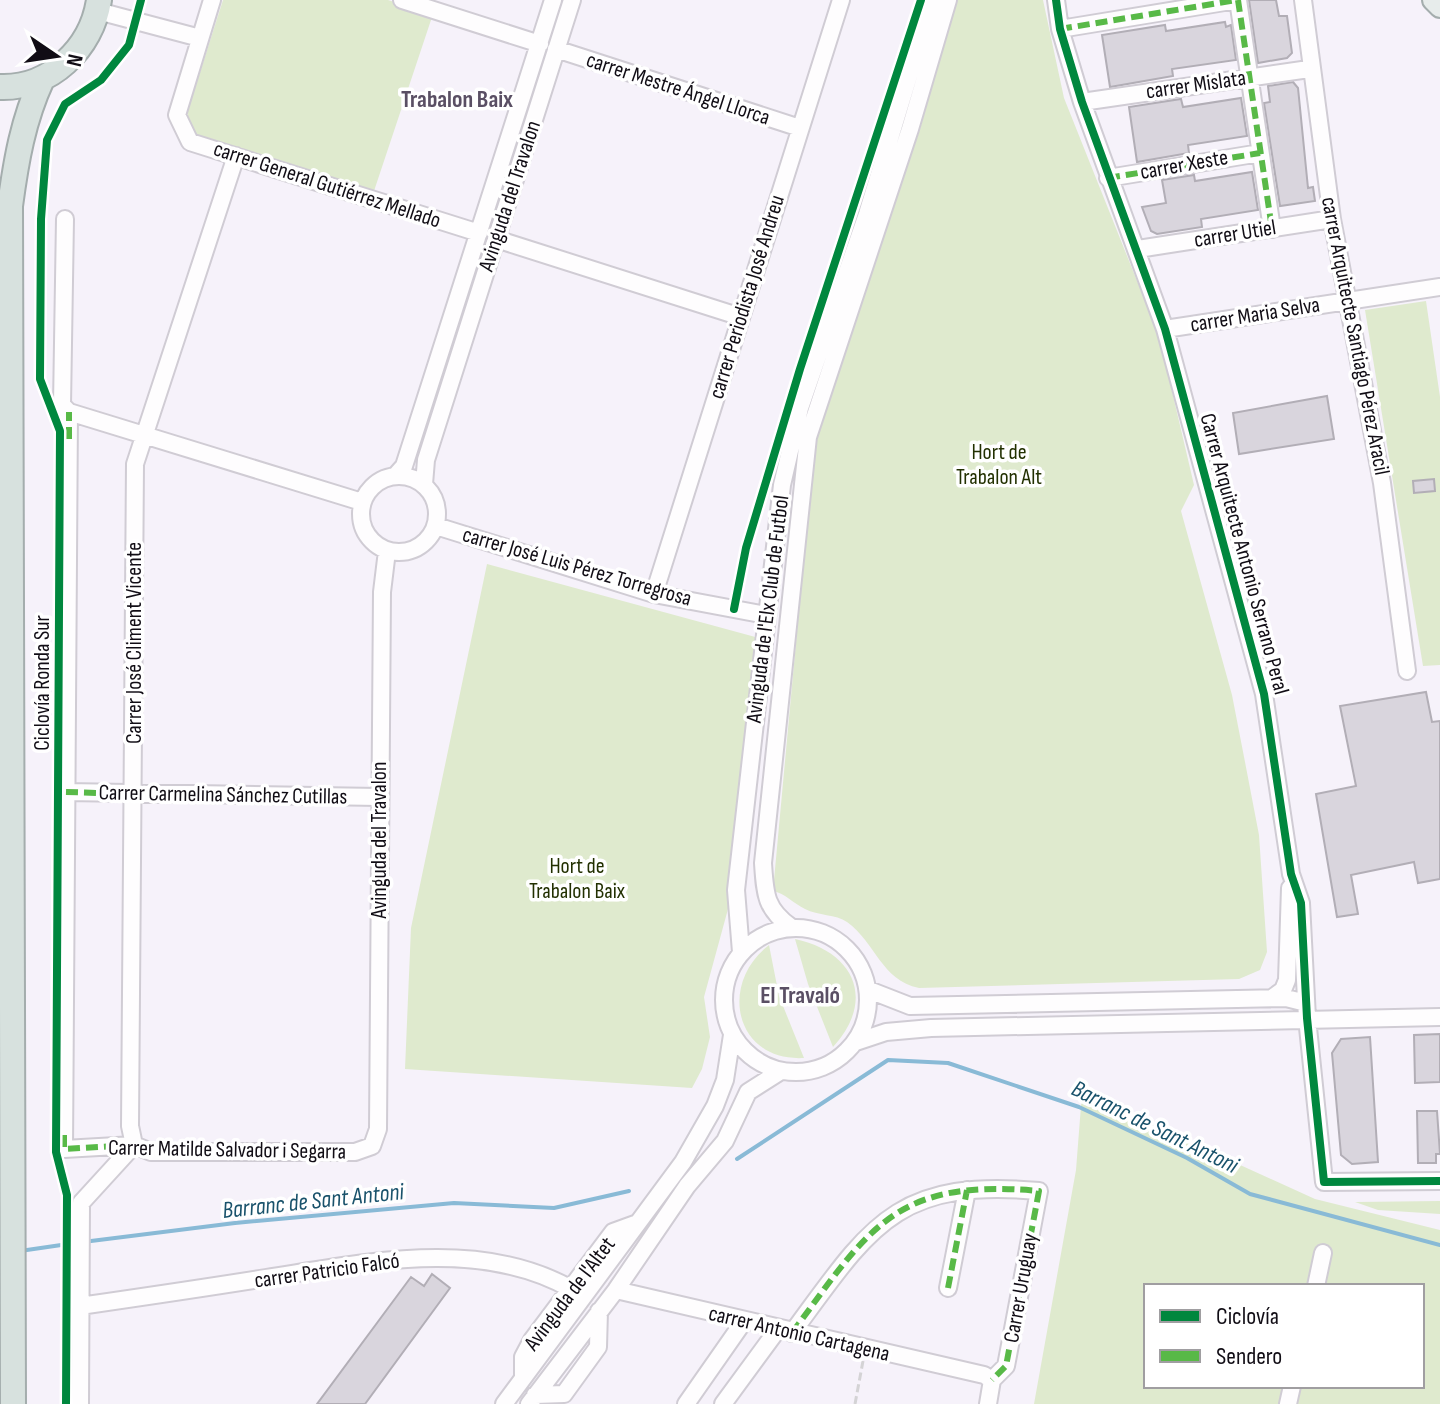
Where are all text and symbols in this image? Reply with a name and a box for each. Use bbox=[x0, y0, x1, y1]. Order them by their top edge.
north arrow bbox=[16, 16, 96, 96]
street label: carrer Mestre Ángel Llorca bbox=[583, 47, 773, 131]
text: N bbox=[60, 51, 89, 69]
street label: carrer Mislata bbox=[1144, 65, 1248, 105]
district label: Trabalon Baix bbox=[401, 85, 513, 114]
street label: Avinguda del Travalon bbox=[473, 117, 547, 276]
street label: carrer General Gutiérrez Mellado bbox=[210, 135, 444, 235]
street label: carrer Xeste bbox=[1138, 144, 1230, 186]
street label: carrer Periodista José Andreu bbox=[703, 192, 791, 402]
street label: carrer Arquitecte Santiago Pérez Aracil bbox=[1315, 195, 1395, 477]
street label: carrer Utiel bbox=[1192, 214, 1278, 254]
street label: carrer Maria Selva bbox=[1188, 291, 1322, 339]
street label: Carrer Arquitecte Antonio Serrano Peral bbox=[1193, 411, 1295, 697]
park label: Hort de Trabalon Alt bbox=[956, 439, 1042, 491]
street label: Avinguda de l'Elx Club de Futbol bbox=[741, 494, 795, 725]
street label: carrer José Luis Pérez Torregrosa bbox=[459, 521, 695, 613]
street label: Carrer José Climent Vicente bbox=[121, 542, 148, 744]
street label: Ciclovía Ronda Sur bbox=[29, 615, 56, 751]
street label: Avinguda del Travalon bbox=[366, 762, 393, 919]
street label: Carrer Carmelina Sánchez Cutillas bbox=[98, 779, 348, 811]
park label: Hort de Trabalon Baix bbox=[529, 853, 626, 905]
district label: El Travaló bbox=[760, 981, 840, 1010]
water label: Barranc de Sant Antoni bbox=[1067, 1074, 1244, 1180]
street label: Carrer Matilde Salvador i Segarra bbox=[108, 1134, 346, 1166]
water label: Barranc de Sant Antoni bbox=[221, 1177, 406, 1225]
street label: Carrer Uruguay bbox=[998, 1231, 1044, 1345]
street label: Avinguda de l'Altet bbox=[518, 1232, 622, 1357]
street label: carrer Patricio Falcó bbox=[253, 1247, 401, 1295]
legend bbox=[1144, 1284, 1424, 1388]
street label: carrer Antonio Cartagena bbox=[706, 1300, 892, 1368]
text: Ciclovía bbox=[1216, 1302, 1279, 1331]
text: Sendero bbox=[1216, 1342, 1282, 1371]

